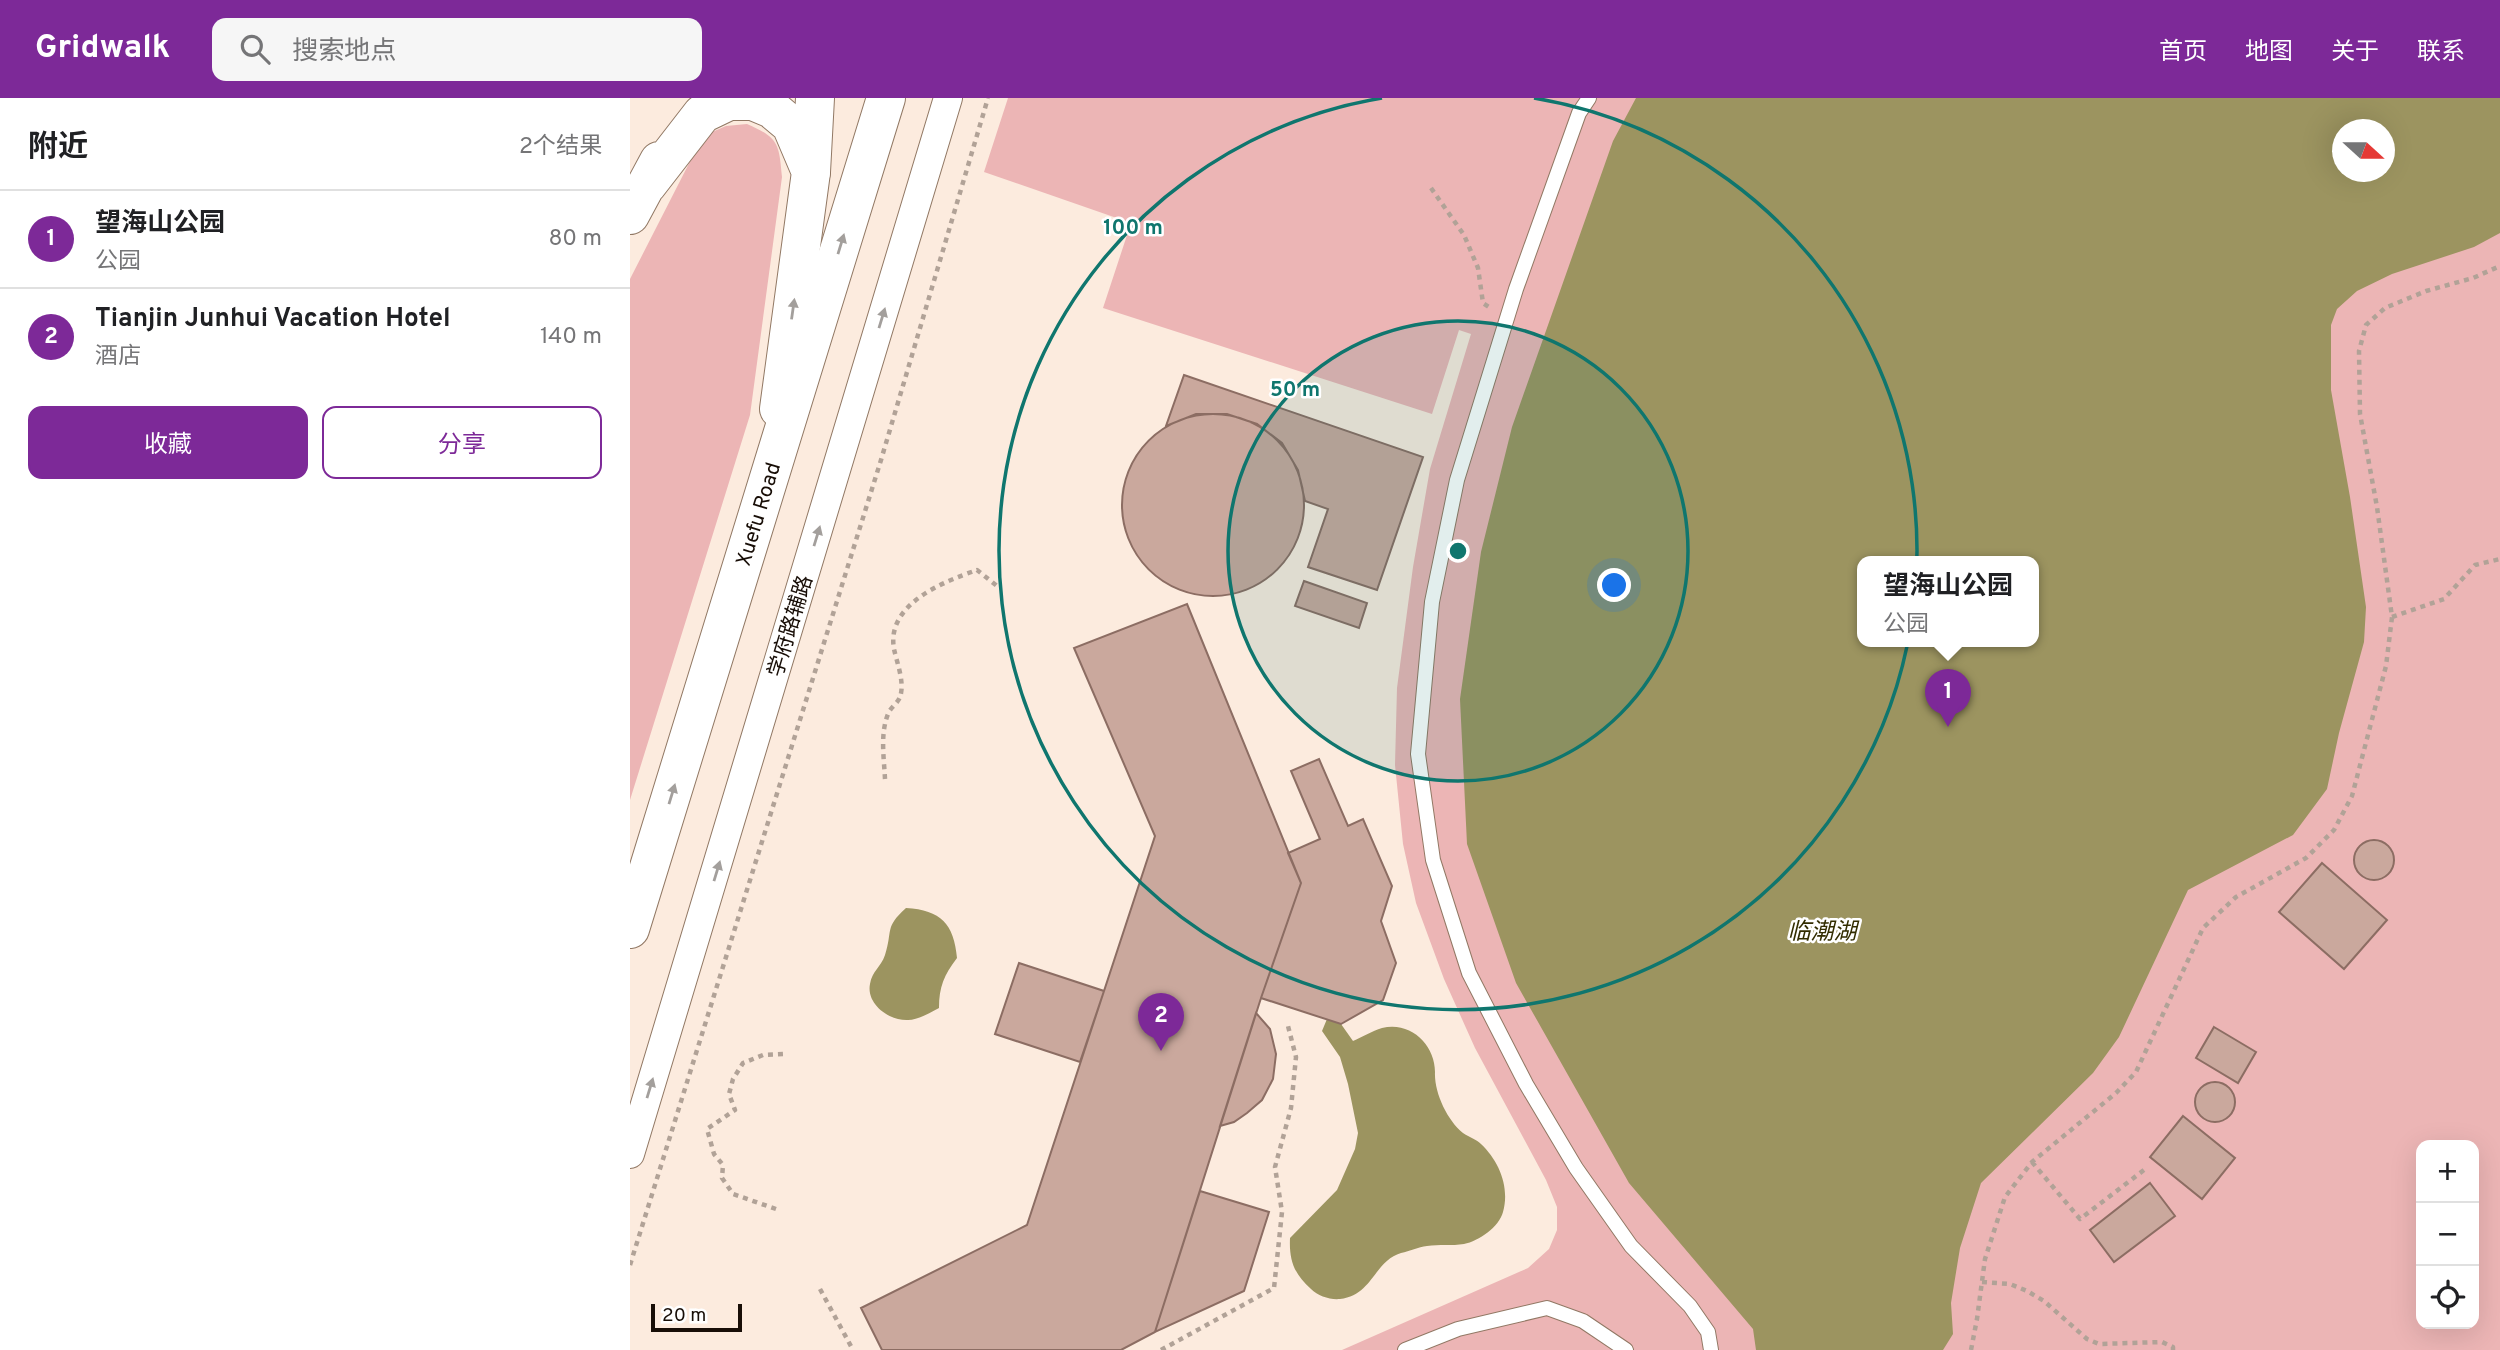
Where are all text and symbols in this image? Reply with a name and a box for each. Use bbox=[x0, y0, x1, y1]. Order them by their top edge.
search box bbox=[212, 18, 702, 81]
text: Gridwalk bbox=[35, 28, 170, 70]
icon: search bbox=[236, 30, 274, 68]
text: 搜索地点 bbox=[292, 36, 396, 69]
text: 首页 bbox=[2159, 38, 2207, 68]
text: 地图 bbox=[2245, 38, 2293, 68]
text: 关于 bbox=[2331, 38, 2379, 68]
text: 联系 bbox=[2417, 38, 2465, 68]
north arrow bbox=[2332, 119, 2395, 182]
text: 附近 bbox=[28, 130, 88, 167]
text: 2个结果 bbox=[519, 133, 602, 162]
text: 望海山公园 bbox=[95, 208, 225, 241]
text: 100 m bbox=[1103, 215, 1163, 242]
text: 1 bbox=[46, 225, 56, 254]
text: 80 m bbox=[549, 225, 602, 254]
one-way arrow bbox=[836, 234, 846, 255]
text: 公园 bbox=[95, 248, 141, 277]
one-way arrow bbox=[787, 298, 798, 320]
text: Tianjin Junhui Vacation Hotel bbox=[95, 303, 451, 336]
one-way arrow bbox=[878, 307, 888, 328]
text: 2 bbox=[44, 323, 58, 352]
text: 140 m bbox=[540, 323, 602, 352]
text: 酒店 bbox=[95, 343, 141, 372]
text: 50 m bbox=[1270, 377, 1320, 404]
button: 收藏 bbox=[28, 406, 308, 479]
button: 分享 bbox=[322, 406, 602, 479]
street label: Xuefu Road bbox=[731, 459, 788, 570]
one-way arrow bbox=[813, 525, 823, 546]
centre of rings bbox=[1446, 539, 1470, 563]
popup bbox=[1857, 556, 2039, 647]
your location bbox=[1597, 568, 1631, 602]
text: 望海山公园 bbox=[1883, 571, 2013, 604]
street label: 学府路辅路 bbox=[763, 572, 820, 681]
text: 公园 bbox=[1883, 611, 1929, 640]
pin: 1 bbox=[1925, 669, 1971, 727]
one-way arrow bbox=[667, 783, 677, 804]
one-way arrow bbox=[712, 860, 722, 881]
water label: 临潮湖 bbox=[1788, 919, 1860, 948]
pin: 2 bbox=[1138, 993, 1184, 1051]
one-way arrow bbox=[645, 1078, 656, 1099]
map controls bbox=[2416, 1140, 2479, 1329]
button: + bbox=[2416, 1140, 2479, 1203]
button: − bbox=[2416, 1203, 2479, 1266]
button: locate bbox=[2416, 1266, 2479, 1329]
scale bar bbox=[651, 1301, 742, 1333]
text: 20 m bbox=[662, 1304, 706, 1328]

